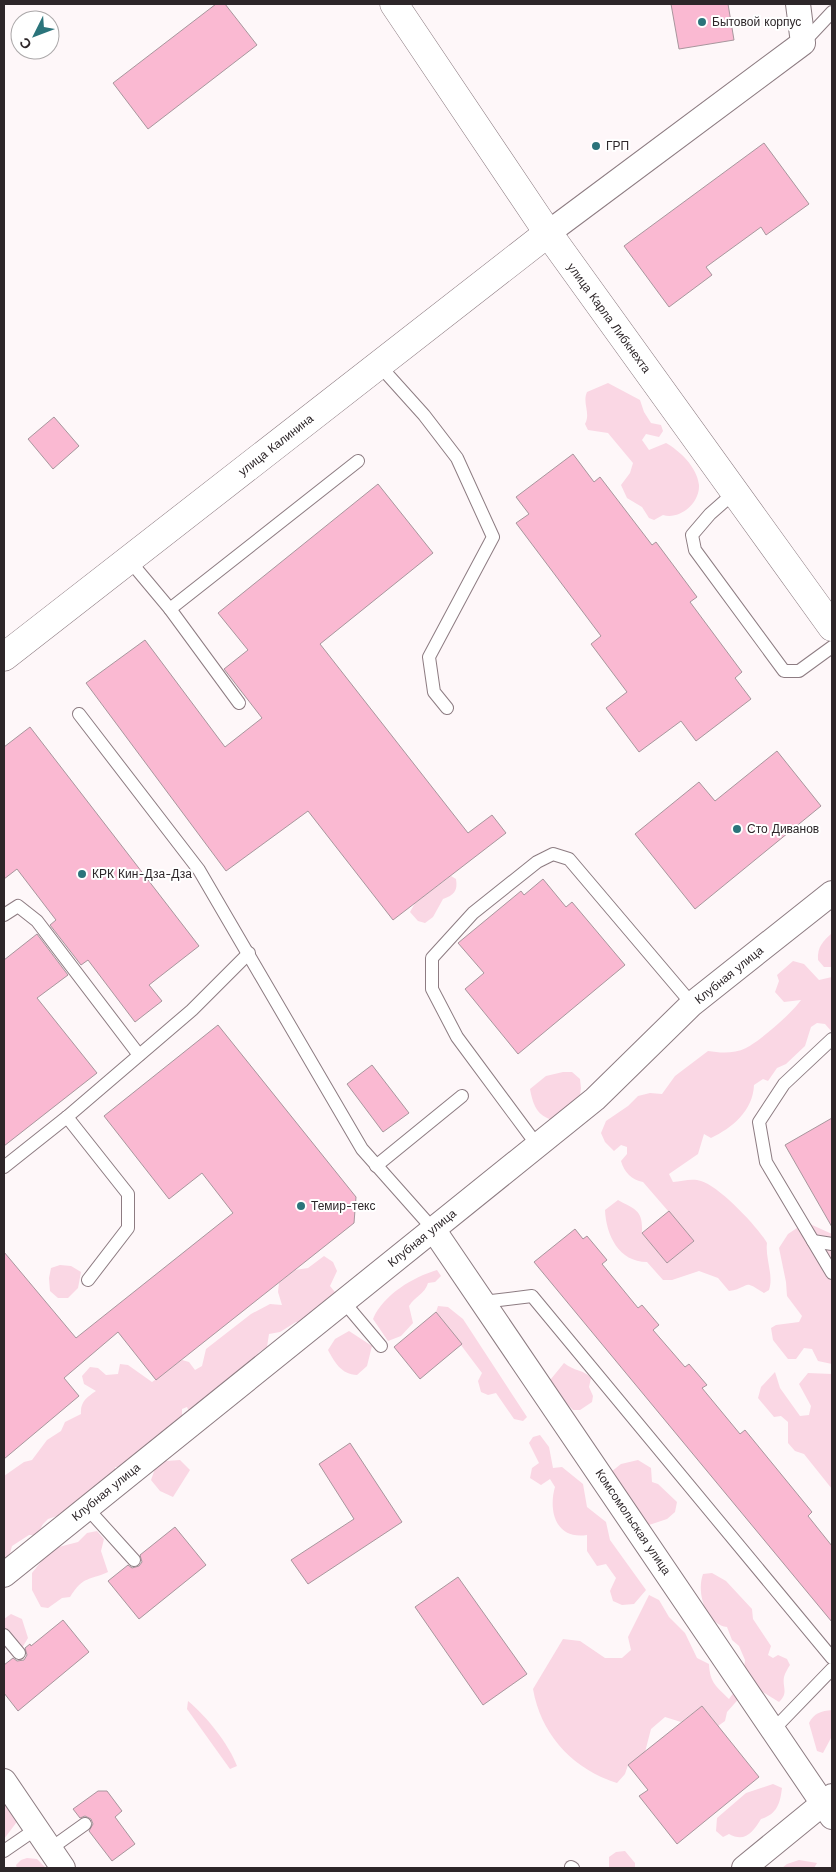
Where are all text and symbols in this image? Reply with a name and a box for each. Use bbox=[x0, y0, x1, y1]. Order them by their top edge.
north arrow bbox=[10, 10, 60, 60]
place label: Бытовой корпус bbox=[712, 15, 801, 29]
marker: Бытовой корпус bbox=[696, 16, 708, 28]
text: С bbox=[16, 35, 35, 53]
place label: ГРП bbox=[606, 139, 629, 153]
marker: ГРП bbox=[590, 140, 602, 152]
street label: улица Карла Либкнехта bbox=[564, 260, 654, 376]
street label: улица Калинина bbox=[236, 411, 316, 479]
place label: Сто Диванов bbox=[747, 822, 819, 836]
marker: Сто Диванов bbox=[731, 823, 743, 835]
place label: КРК Кин-Дза-Дза bbox=[92, 867, 192, 881]
marker: КРК Кин-Дза-Дза bbox=[76, 868, 88, 880]
street label: Клубная улица bbox=[692, 943, 766, 1007]
place label: Темир-текс bbox=[311, 1199, 376, 1213]
marker: Темир-текс bbox=[295, 1200, 307, 1212]
street label: Клубная улица bbox=[385, 1206, 459, 1270]
street label: Клубная улица bbox=[69, 1460, 143, 1524]
street label: Комсомольская улица bbox=[592, 1467, 674, 1578]

